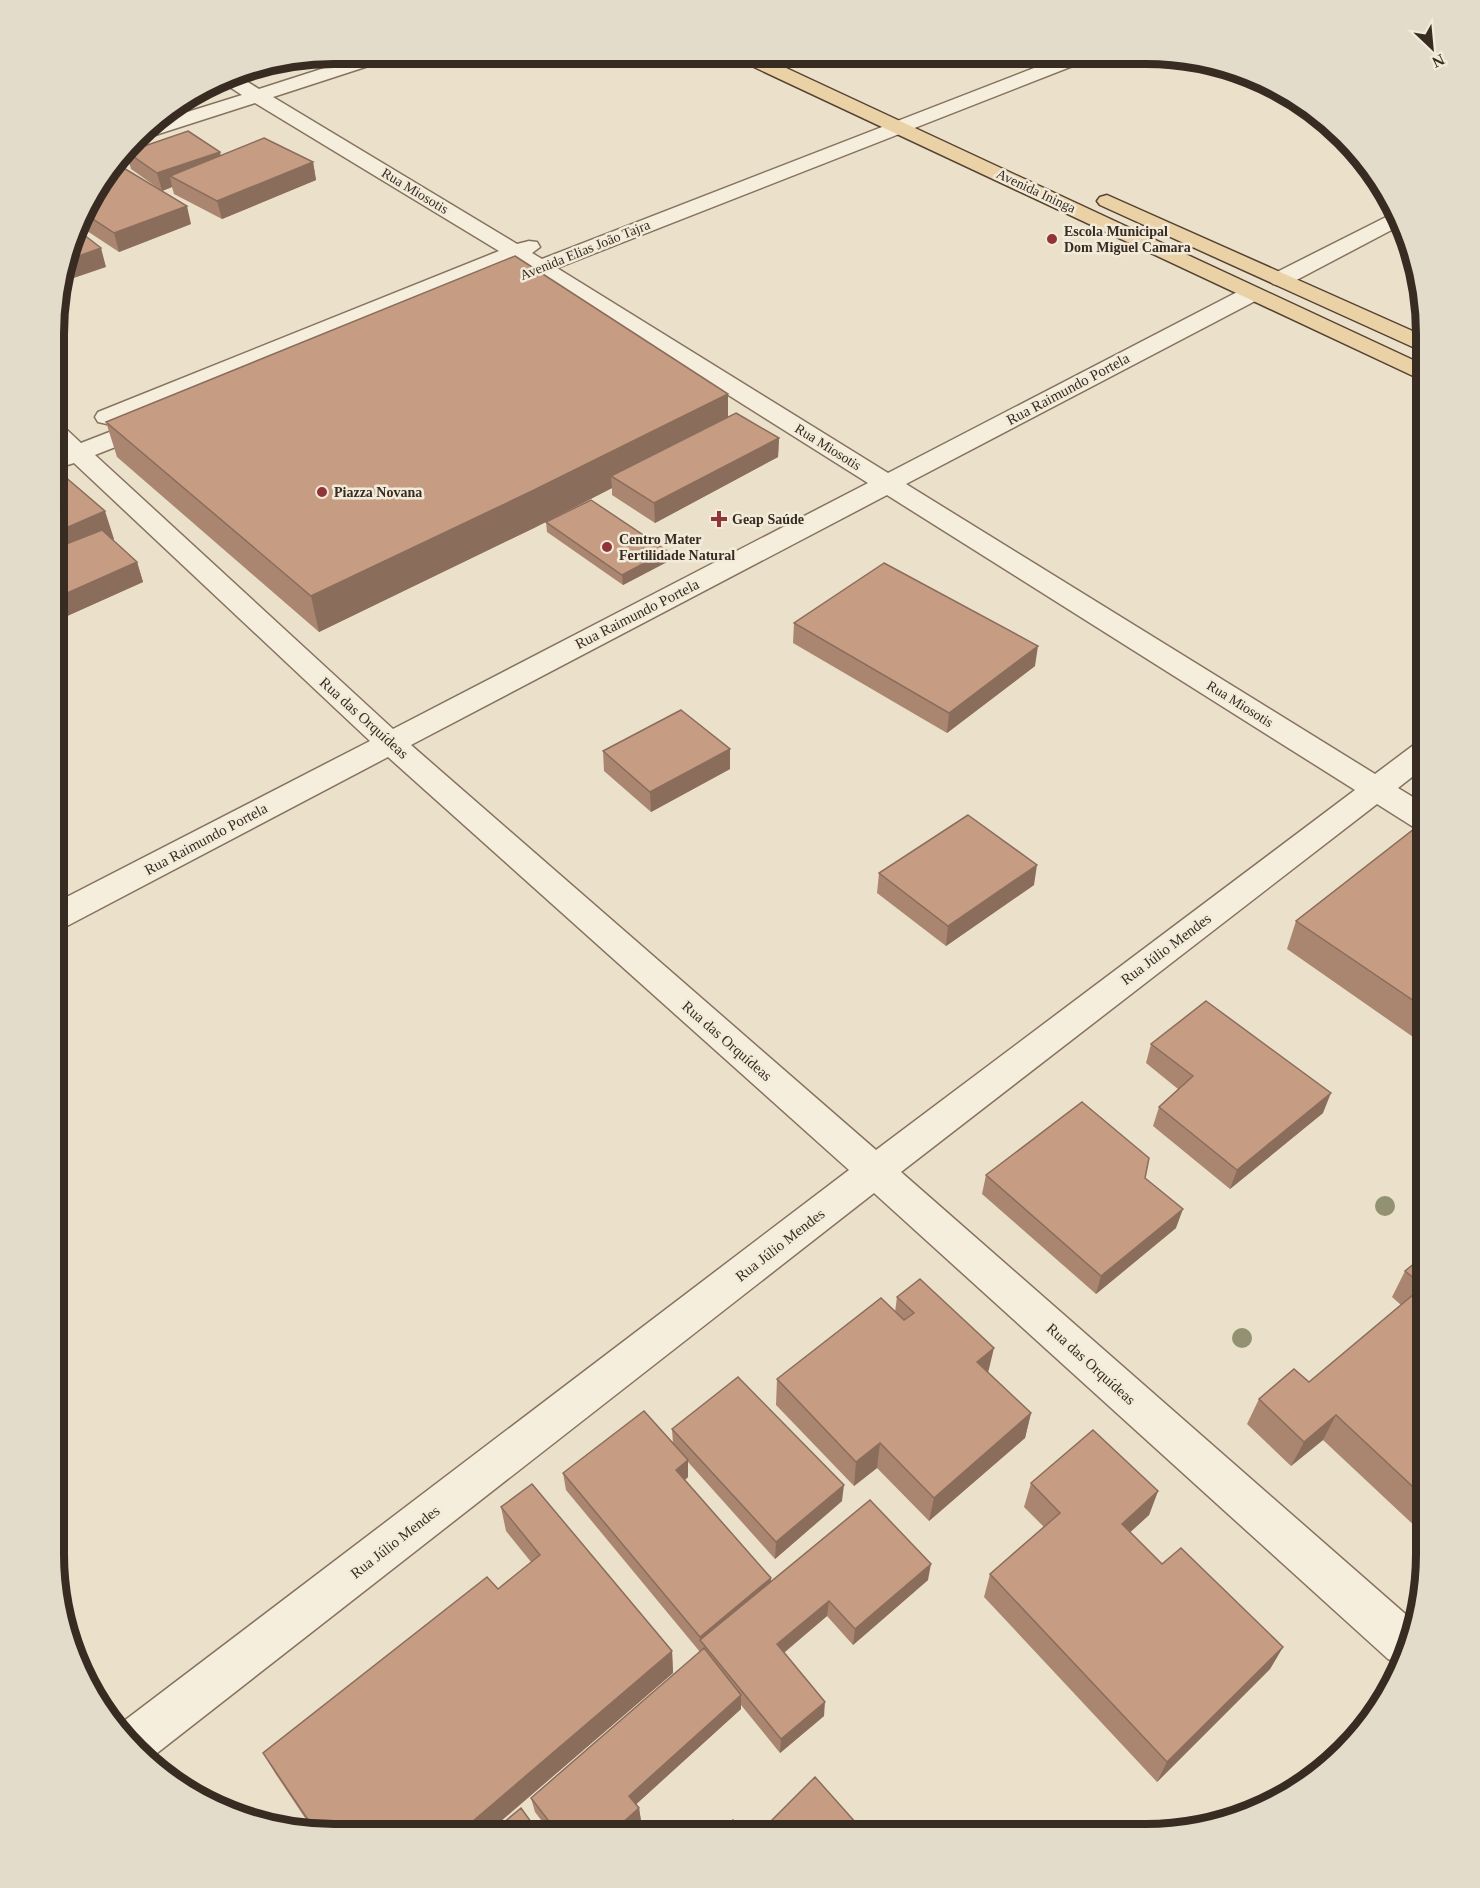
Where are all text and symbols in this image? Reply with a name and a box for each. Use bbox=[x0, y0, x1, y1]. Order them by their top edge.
north arrow bbox=[1402, 18, 1462, 78]
text: N bbox=[1429, 51, 1447, 71]
street label: Rua Miosotis bbox=[379, 165, 451, 217]
street label: Avenida Ininga bbox=[994, 166, 1079, 216]
street label: Avenida Elias João Tajra bbox=[518, 217, 653, 283]
place label: Escola Municipal Dom Miguel Camara bbox=[1064, 224, 1191, 255]
marker: Escola Municipal Dom Miguel Camara bbox=[1045, 232, 1059, 246]
street label: Rua Raimundo Portela bbox=[1004, 350, 1132, 428]
street label: Rua Miosotis bbox=[792, 421, 864, 473]
marker: Piazza Novana bbox=[315, 485, 329, 499]
place label: Piazza Novana bbox=[334, 485, 422, 500]
marker: Geap Saúde bbox=[710, 510, 728, 528]
place label: Geap Saúde bbox=[732, 512, 804, 527]
place label: Centro Mater Fertilidade Natural bbox=[619, 532, 735, 563]
marker: Centro Mater Fertilidade Natural bbox=[600, 540, 614, 554]
street label: Rua Raimundo Portela bbox=[572, 576, 702, 652]
street label: Rua das Orquídeas bbox=[317, 674, 412, 762]
street label: Rua Miosotis bbox=[1204, 678, 1276, 730]
street label: Rua Raimundo Portela bbox=[142, 800, 270, 878]
street label: Rua Júlio Mendes bbox=[1118, 910, 1214, 988]
street label: Rua das Orquídeas bbox=[679, 998, 775, 1084]
street label: Rua Júlio Mendes bbox=[732, 1205, 828, 1285]
street label: Rua das Orquídeas bbox=[1044, 1320, 1139, 1408]
street label: Rua Júlio Mendes bbox=[347, 1502, 443, 1582]

